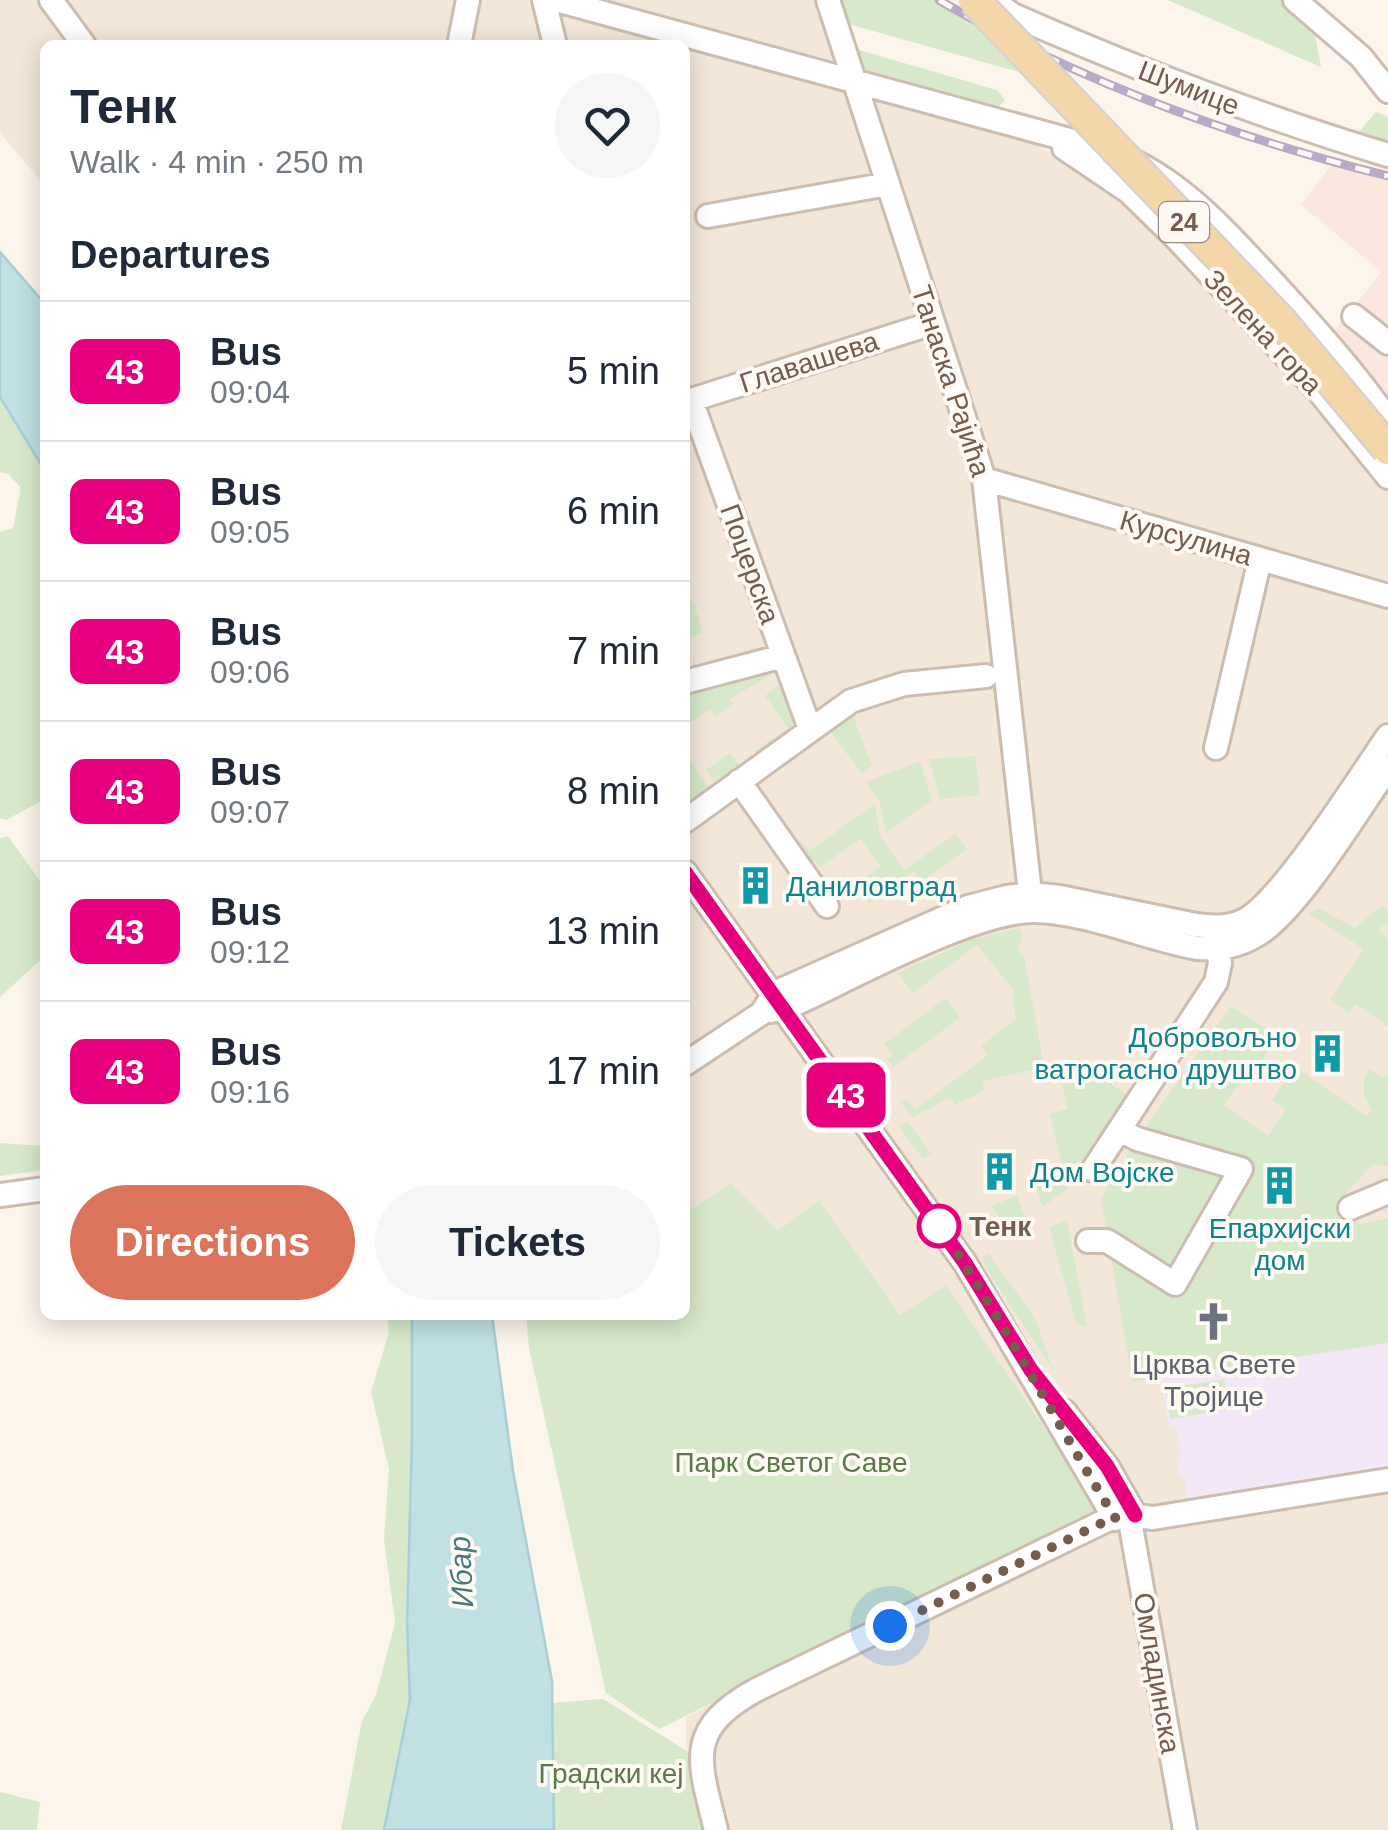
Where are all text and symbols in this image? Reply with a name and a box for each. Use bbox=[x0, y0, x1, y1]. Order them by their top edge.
street label: Шумице bbox=[1134, 55, 1244, 121]
button: heart bbox=[555, 73, 660, 178]
text: Тенк bbox=[70, 80, 177, 133]
text: Walk · 4 min · 250 m bbox=[70, 144, 364, 180]
road number: 24 bbox=[1159, 202, 1209, 242]
text: Departures bbox=[70, 234, 271, 276]
street label: Зелена гора bbox=[1198, 263, 1329, 401]
street label: Танаска Рајића bbox=[906, 282, 997, 481]
street label: Главашева bbox=[736, 325, 883, 399]
text: Bus bbox=[210, 331, 282, 373]
text: 5 min bbox=[567, 350, 660, 392]
text: 43 bbox=[106, 352, 144, 391]
text: 09:04 bbox=[210, 374, 290, 410]
text: Bus bbox=[210, 471, 282, 513]
text: 6 min bbox=[567, 490, 660, 532]
text: 43 bbox=[106, 492, 144, 531]
street label: Поцерска bbox=[714, 500, 786, 628]
street label: Курсулина bbox=[1116, 504, 1256, 572]
text: 09:05 bbox=[210, 514, 290, 550]
text: Bus bbox=[210, 611, 282, 653]
text: 7 min bbox=[567, 630, 660, 672]
text: 43 bbox=[106, 632, 144, 671]
text: 09:06 bbox=[210, 654, 290, 690]
text: Bus bbox=[210, 751, 282, 793]
text: 8 min bbox=[567, 770, 660, 812]
text: 43 bbox=[106, 772, 144, 811]
text: 09:07 bbox=[210, 794, 290, 830]
building icon: Даниловград bbox=[735, 865, 777, 907]
place label: Даниловград bbox=[786, 871, 956, 902]
text: Bus bbox=[210, 891, 282, 933]
text: 13 min bbox=[546, 910, 660, 952]
text: 43 bbox=[106, 912, 144, 951]
text: 09:12 bbox=[210, 934, 290, 970]
place label: Добровољно ватрогасно друштво bbox=[1035, 1022, 1297, 1085]
text: Bus bbox=[210, 1031, 282, 1073]
building icon: Добровољно ватрогасно друштво bbox=[1306, 1032, 1348, 1074]
text: 17 min bbox=[546, 1050, 660, 1092]
text: 43 bbox=[106, 1052, 144, 1091]
line badge: 43 bbox=[801, 1062, 891, 1128]
text: 09:16 bbox=[210, 1074, 290, 1110]
text: 43 bbox=[827, 1076, 865, 1115]
building icon: Дом Војске bbox=[979, 1151, 1021, 1193]
place label: Дом Војске bbox=[1030, 1157, 1174, 1188]
building icon: Епархијски дом bbox=[1259, 1165, 1301, 1207]
button: Directions bbox=[70, 1185, 355, 1300]
button: Tickets bbox=[375, 1185, 660, 1300]
marker: Тенк bbox=[918, 1205, 960, 1247]
place label: Тенк bbox=[969, 1211, 1032, 1242]
place label: Епархијски дом bbox=[1209, 1213, 1351, 1276]
church icon: Црква Свете Тројице bbox=[1193, 1300, 1235, 1342]
place label: Црква Свете Тројице bbox=[1132, 1349, 1296, 1412]
park label: Парк Светог Саве bbox=[674, 1447, 908, 1478]
water label: Ибар bbox=[443, 1535, 479, 1609]
street label: Омладинска bbox=[1128, 1590, 1186, 1756]
your location bbox=[865, 1601, 915, 1651]
park label: Градски кеј bbox=[538, 1758, 684, 1789]

